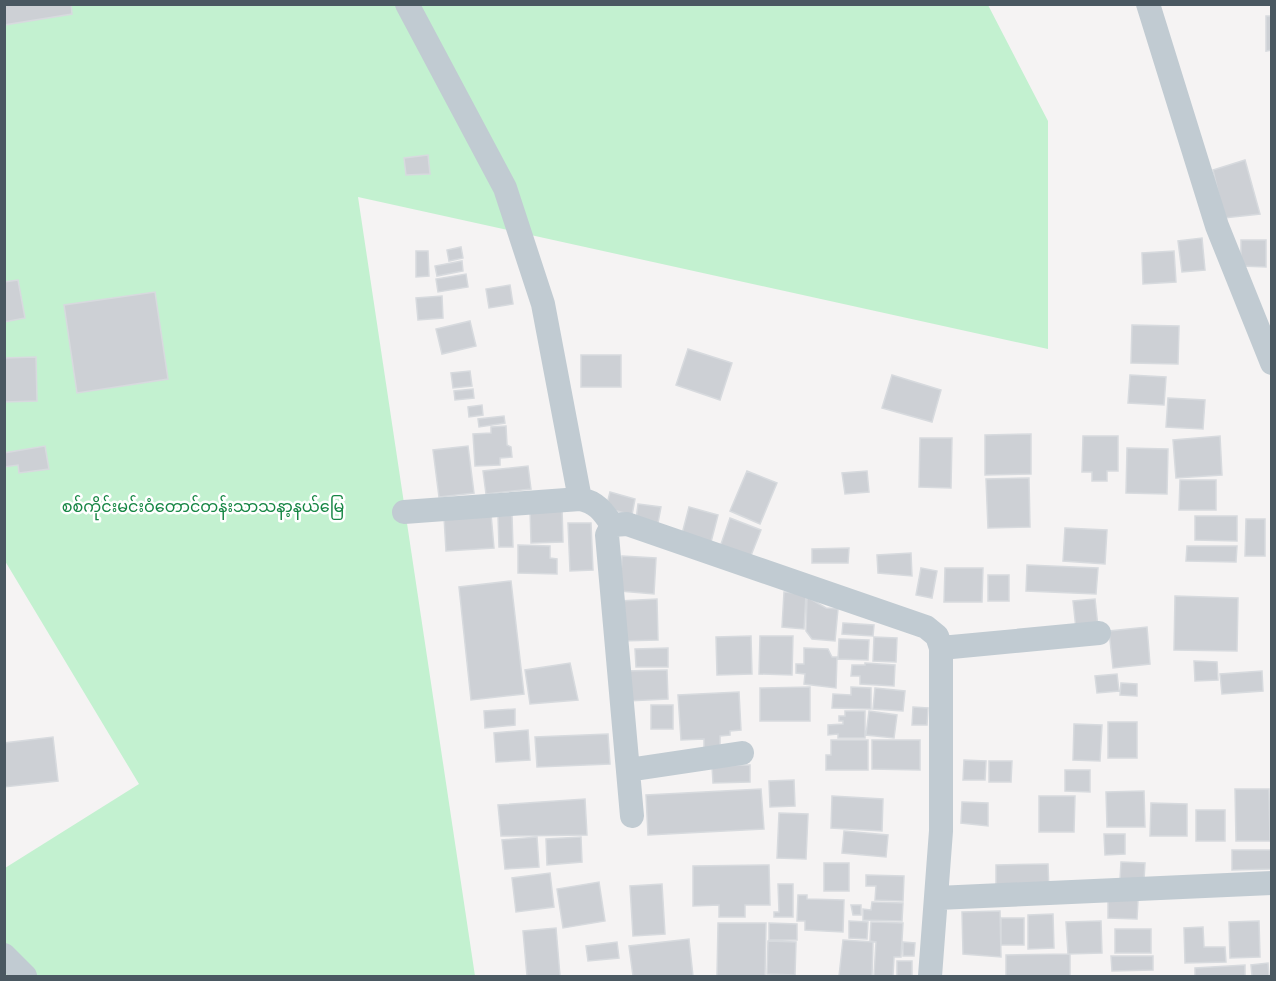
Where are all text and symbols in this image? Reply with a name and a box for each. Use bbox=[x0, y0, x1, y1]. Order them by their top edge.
park label: စစ်ကိုင်းမင်းဝံတောင်တန်းသာသနာ့နယ်မြေ bbox=[62, 495, 344, 521]

